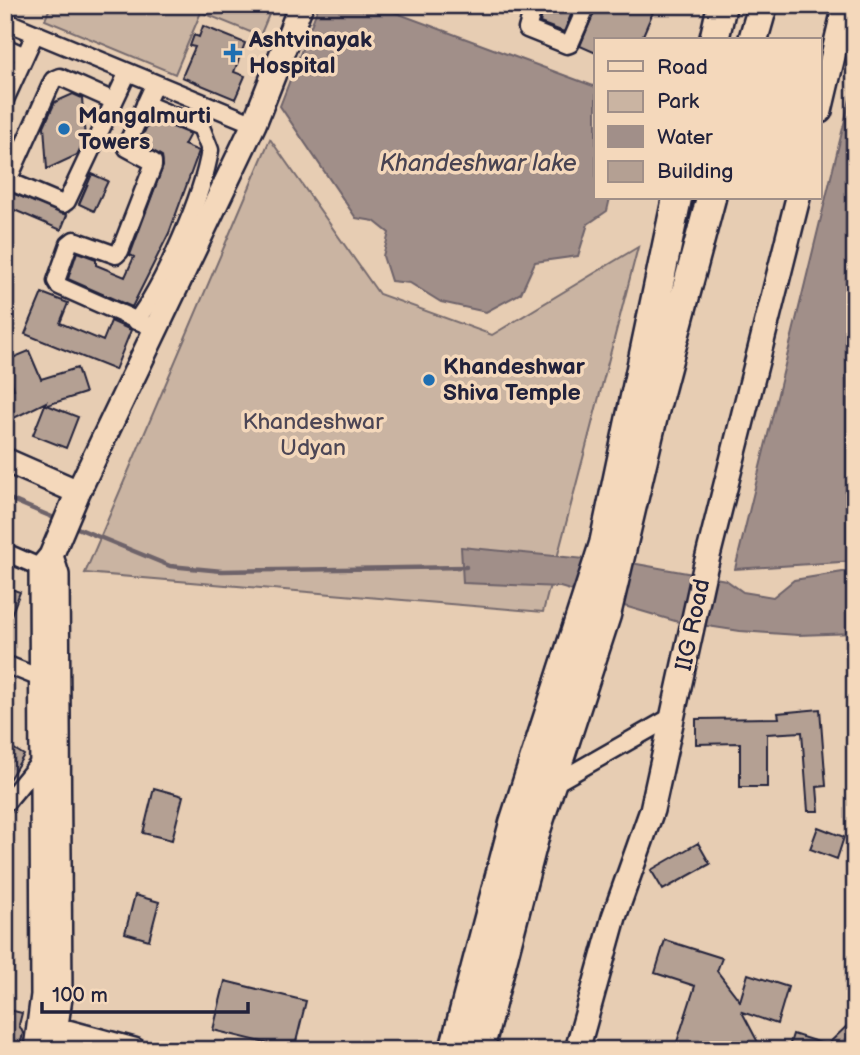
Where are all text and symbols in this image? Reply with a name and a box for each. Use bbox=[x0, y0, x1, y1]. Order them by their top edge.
place label: Ashtvinayak Hospital bbox=[248, 26, 372, 80]
legend bbox=[594, 38, 822, 200]
marker: Ashtvinayak Hospital bbox=[223, 43, 243, 63]
text: Road bbox=[657, 55, 708, 80]
text: Park bbox=[657, 89, 700, 114]
place label: Mangalmurti Towers bbox=[78, 102, 211, 156]
marker: Mangalmurti Towers bbox=[56, 121, 72, 137]
text: Water bbox=[657, 125, 713, 150]
water label: Khandeshwar lake bbox=[379, 149, 577, 178]
text: Building bbox=[657, 159, 733, 184]
place label: Khandeshwar Shiva Temple bbox=[443, 353, 586, 407]
marker: Khandeshwar Shiva Temple bbox=[421, 372, 437, 388]
park label: Khandeshwar Udyan bbox=[243, 408, 384, 462]
street label: IIG Road bbox=[670, 576, 716, 674]
scale bar bbox=[42, 971, 248, 1015]
text: 100 m bbox=[52, 983, 108, 1008]

